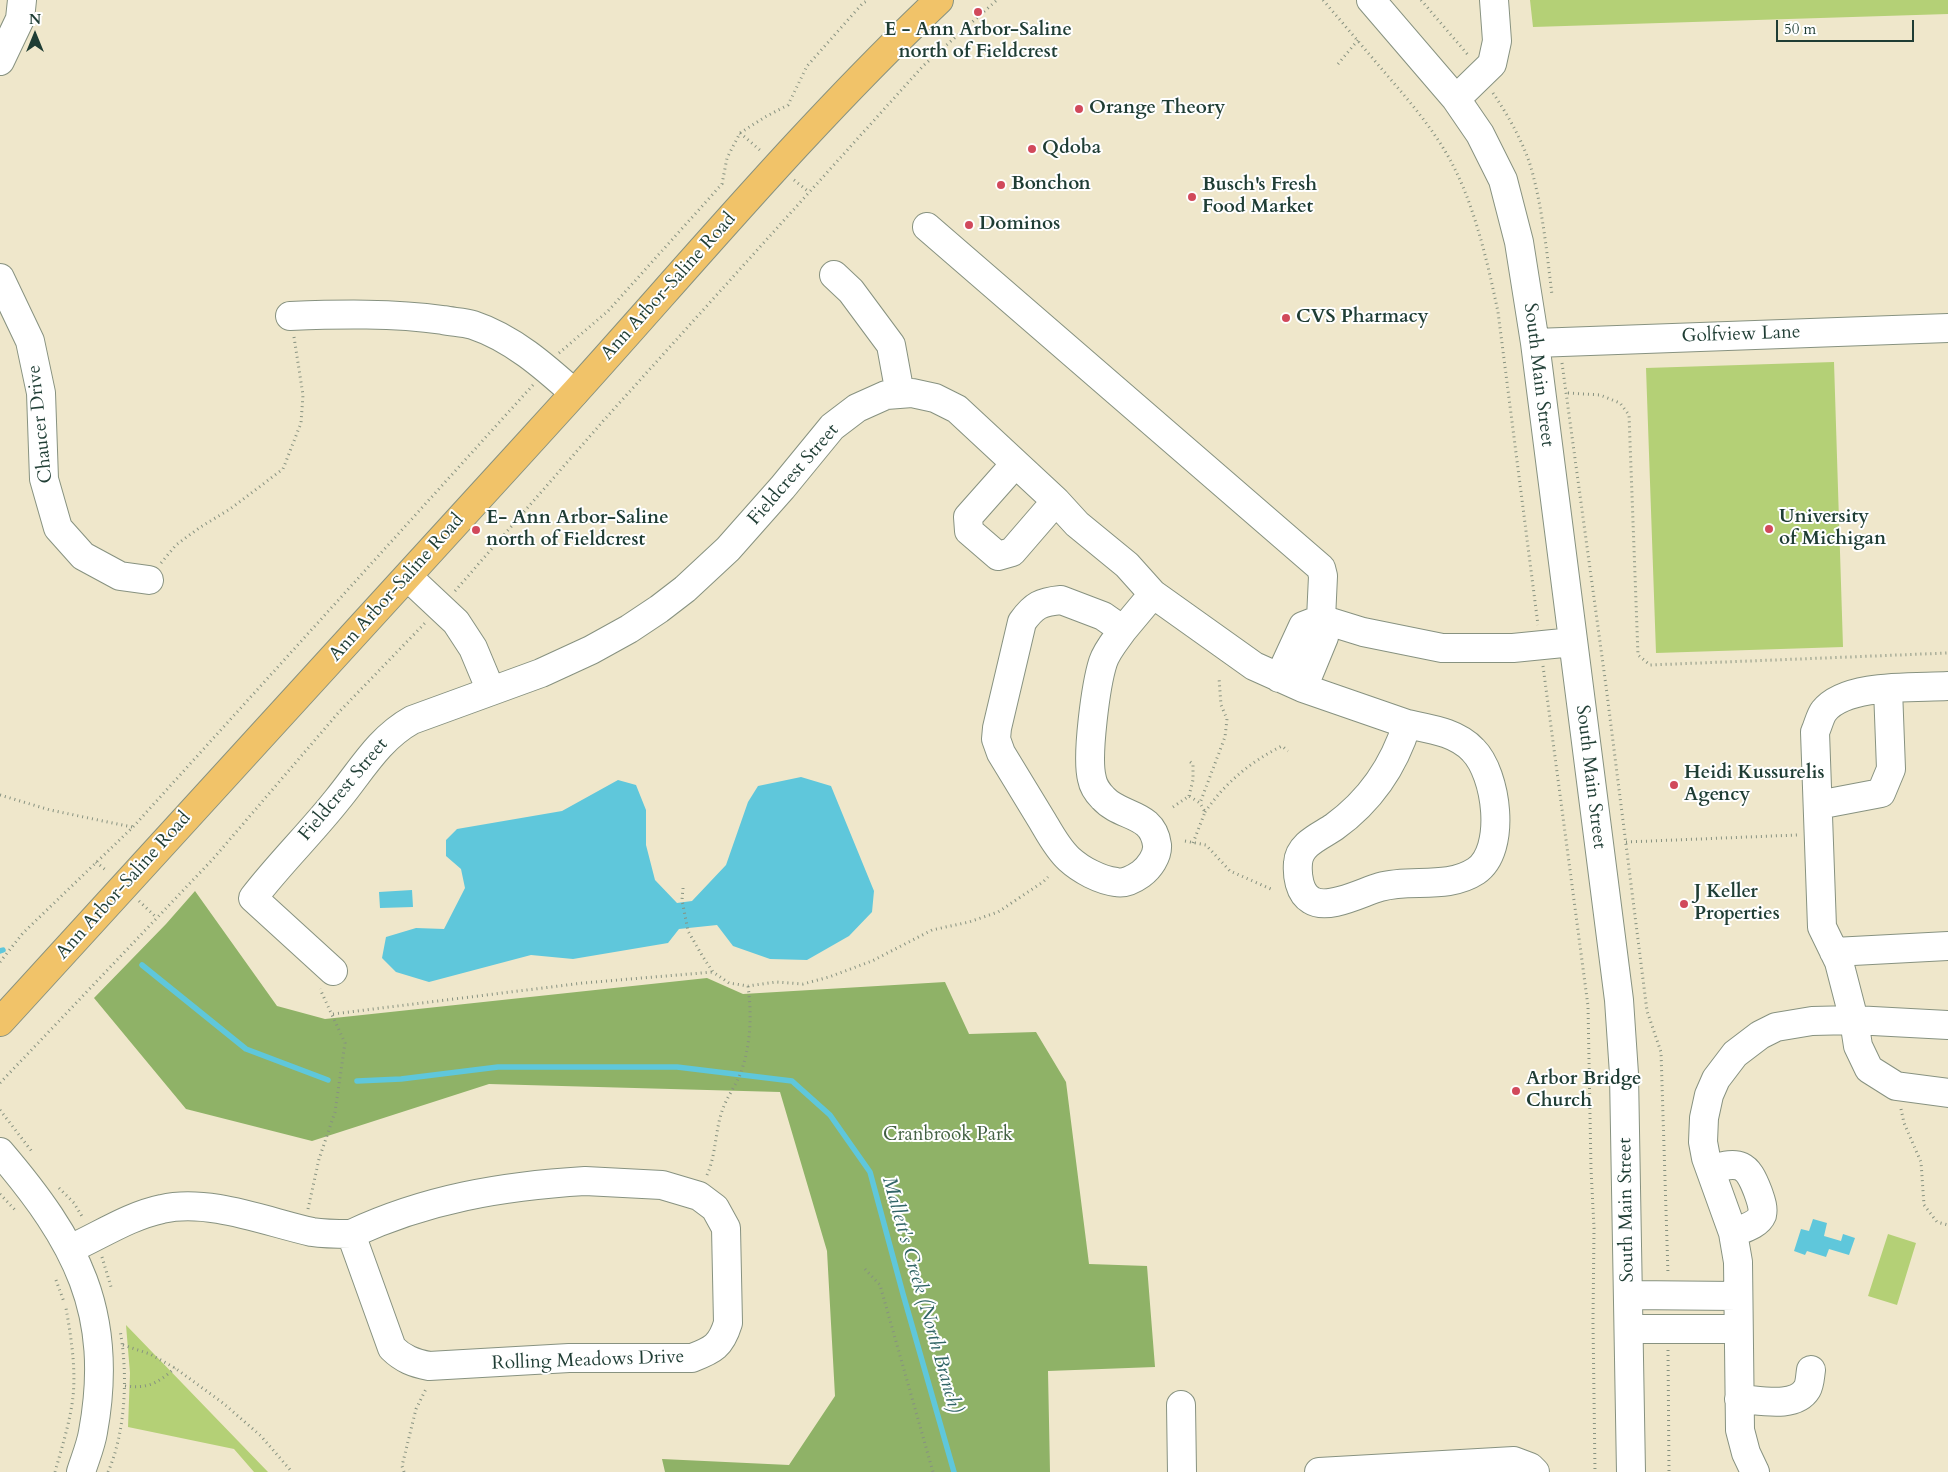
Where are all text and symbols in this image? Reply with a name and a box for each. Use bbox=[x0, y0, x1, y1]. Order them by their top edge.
marker: E - Ann Arbor-Saline north of Fieldcrest bbox=[972, 6, 984, 18]
north arrow bbox=[10, 10, 60, 60]
text: N bbox=[29, 10, 41, 29]
scale bar bbox=[1778, 10, 1916, 42]
text: 50 m bbox=[1784, 19, 1816, 39]
place label: E - Ann Arbor-Saline north of Fieldcrest bbox=[884, 20, 1072, 64]
place label: Orange Theory bbox=[1089, 98, 1225, 120]
marker: Orange Theory bbox=[1073, 103, 1085, 115]
place label: Qdoba bbox=[1042, 138, 1101, 160]
marker: Qdoba bbox=[1026, 143, 1038, 155]
place label: Bonchon bbox=[1011, 174, 1091, 196]
place label: Busch's Fresh Food Market bbox=[1202, 175, 1317, 219]
marker: Bonchon bbox=[995, 179, 1007, 191]
marker: Busch's Fresh Food Market bbox=[1186, 191, 1198, 203]
street label: Ann Arbor-Saline Road bbox=[597, 209, 741, 365]
place label: Dominos bbox=[979, 214, 1060, 236]
marker: Dominos bbox=[963, 219, 975, 231]
street label: South Main Street bbox=[1518, 302, 1558, 448]
place label: CVS Pharmacy bbox=[1296, 307, 1429, 329]
marker: CVS Pharmacy bbox=[1280, 312, 1292, 324]
street label: Golfview Lane bbox=[1681, 322, 1801, 348]
street label: Chaucer Drive bbox=[23, 364, 59, 484]
street label: Fieldcrest Street bbox=[744, 420, 844, 530]
place label: University of Michigan bbox=[1779, 507, 1886, 551]
place label: E- Ann Arbor-Saline north of Fieldcrest bbox=[486, 508, 669, 552]
street label: Ann Arbor-Saline Road bbox=[325, 510, 469, 666]
marker: University of Michigan bbox=[1763, 523, 1775, 535]
marker: E- Ann Arbor-Saline north of Fieldcrest bbox=[470, 524, 482, 536]
street label: South Main Street bbox=[1570, 704, 1610, 850]
street label: Fieldcrest Street bbox=[294, 734, 394, 846]
place label: Heidi Kussurelis Agency bbox=[1684, 763, 1825, 807]
marker: Heidi Kussurelis Agency bbox=[1668, 779, 1680, 791]
street label: Ann Arbor-Saline Road bbox=[52, 808, 196, 964]
place label: J Keller Properties bbox=[1694, 882, 1780, 926]
marker: J Keller Properties bbox=[1678, 898, 1690, 910]
place label: Arbor Bridge Church bbox=[1526, 1069, 1641, 1113]
marker: Arbor Bridge Church bbox=[1510, 1085, 1522, 1097]
park label: Cranbrook Park bbox=[883, 1125, 1013, 1147]
street label: South Main Street bbox=[1614, 1137, 1640, 1283]
water label: Mallett's Creek (North Branch) bbox=[876, 1174, 966, 1416]
street label: Rolling Meadows Drive bbox=[491, 1346, 685, 1376]

